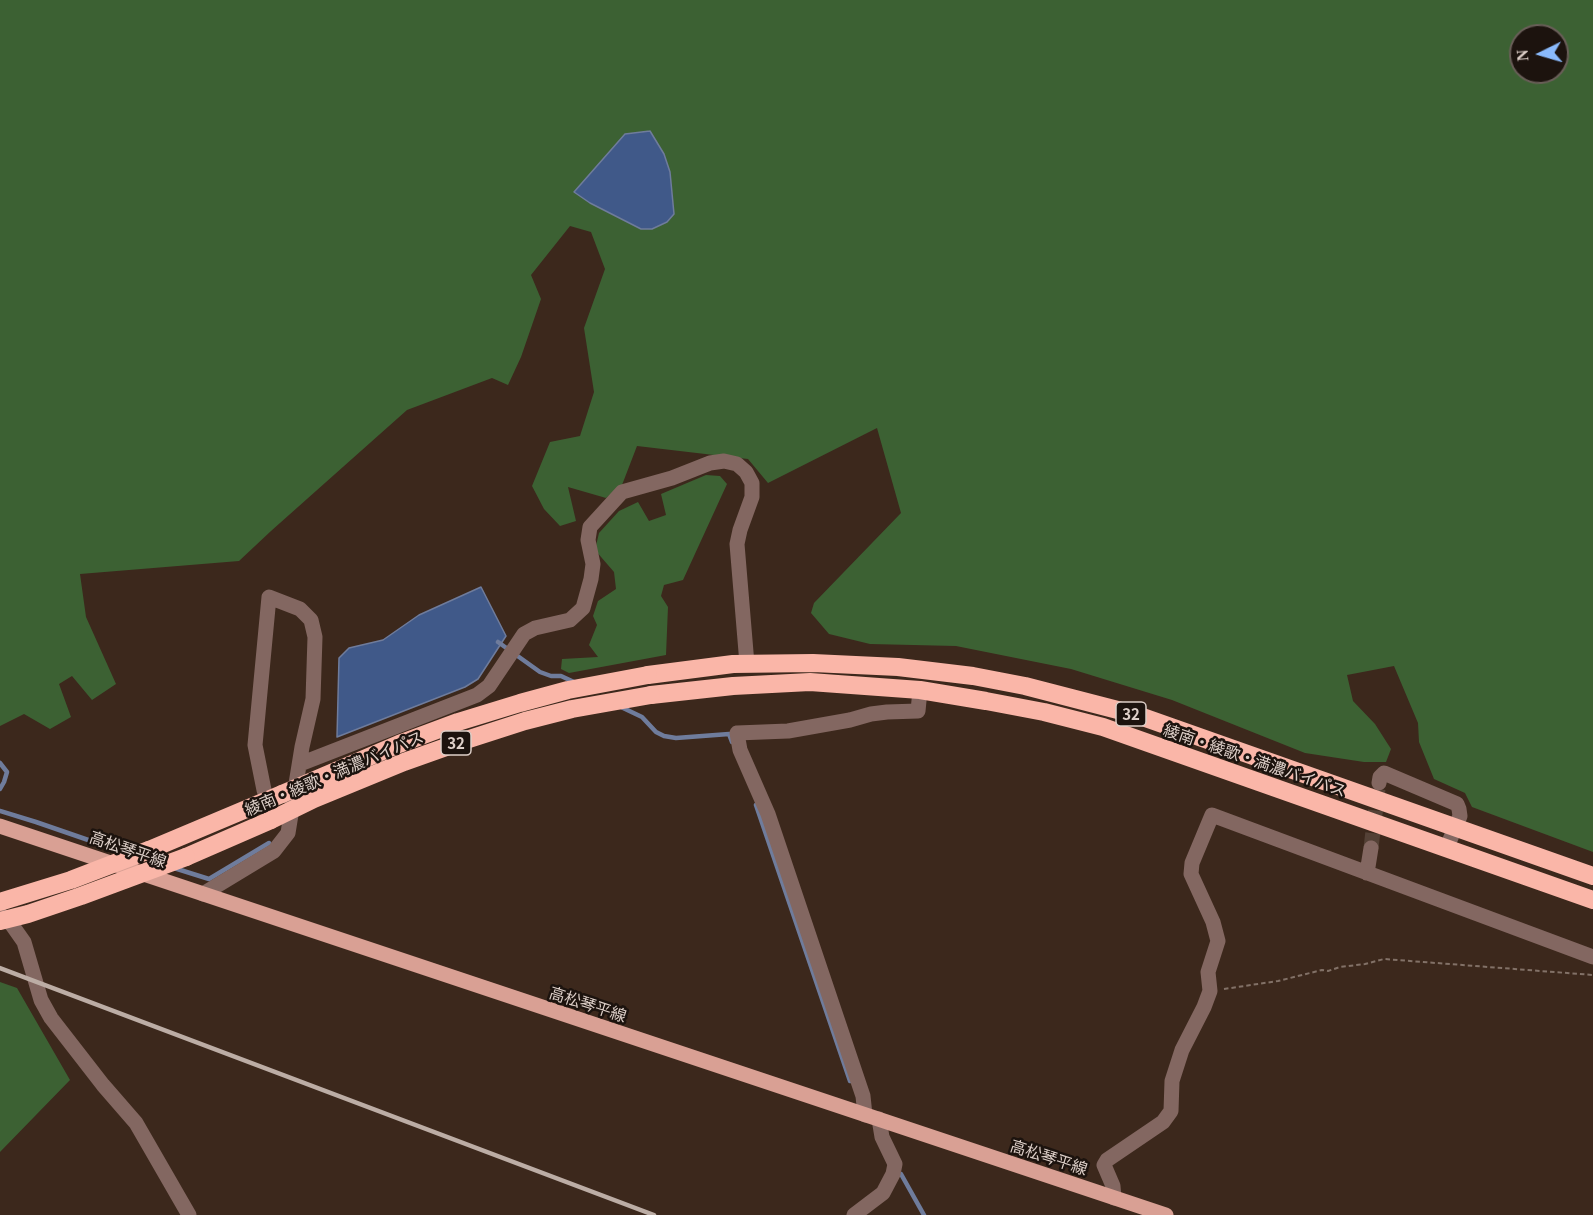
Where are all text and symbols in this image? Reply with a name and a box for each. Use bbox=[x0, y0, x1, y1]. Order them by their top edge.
north arrow bbox=[1509, 24, 1569, 84]
text: N bbox=[1514, 49, 1532, 62]
road number: 32 bbox=[1116, 702, 1146, 726]
street label: 綾南・綾歌・満濃バイパス bbox=[1161, 720, 1349, 800]
street label: 綾南・綾歌・満濃バイパス bbox=[242, 727, 426, 819]
road number: 32 bbox=[441, 731, 471, 755]
street label: 高松琴平線 bbox=[87, 827, 169, 871]
street label: 高松琴平線 bbox=[547, 983, 629, 1025]
street label: 高松琴平線 bbox=[1008, 1136, 1090, 1178]

